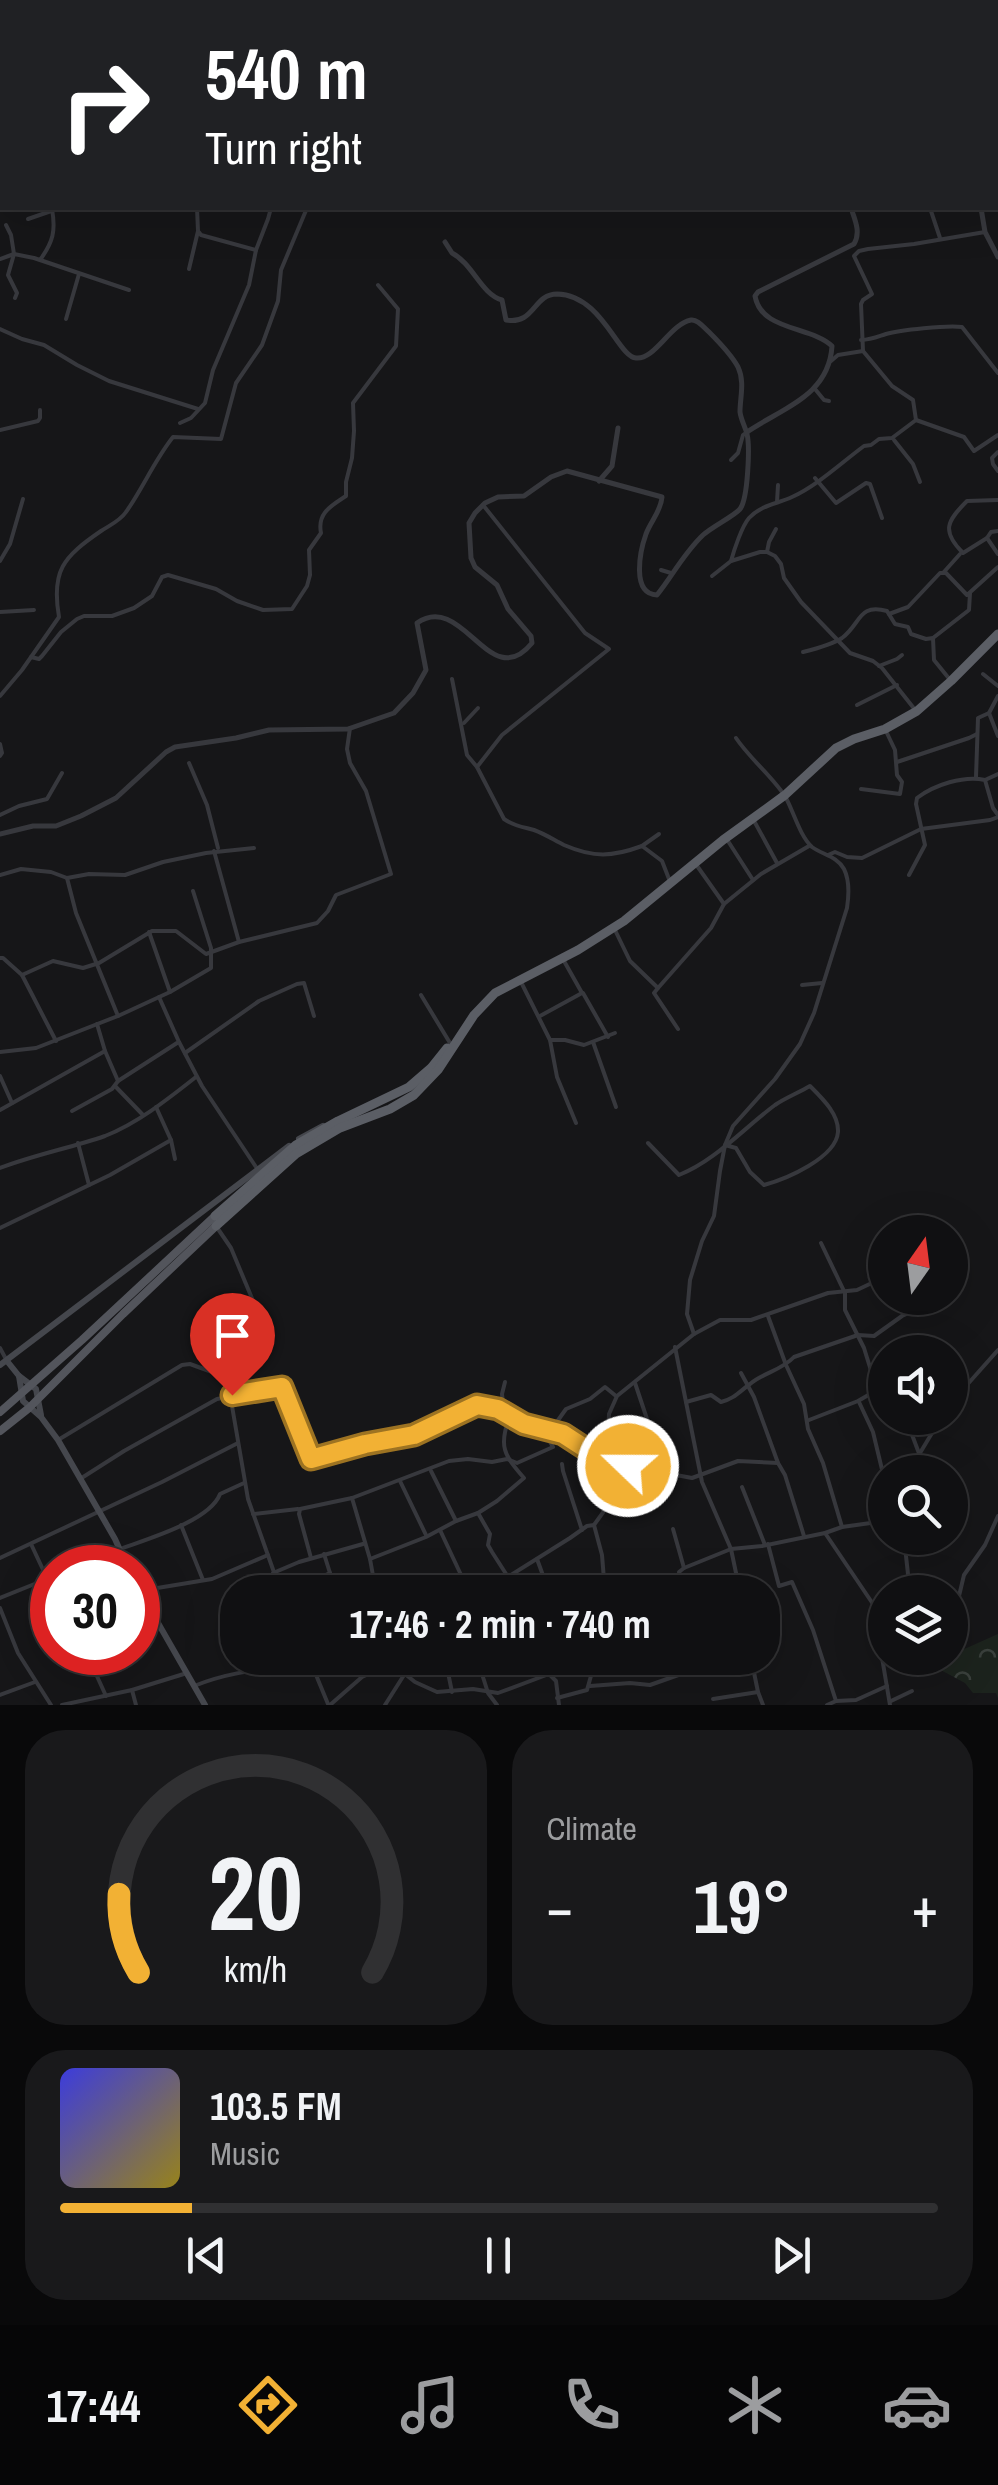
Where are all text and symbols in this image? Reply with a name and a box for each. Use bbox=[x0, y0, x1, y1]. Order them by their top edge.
text: 540 m bbox=[205, 27, 368, 121]
icon: right bbox=[40, 40, 170, 170]
text: Turn right bbox=[205, 117, 362, 178]
north arrow bbox=[868, 1215, 968, 1315]
map controls bbox=[868, 1215, 968, 1675]
pin bbox=[190, 1293, 275, 1396]
icon: arrive bbox=[205, 1308, 260, 1363]
button: sound bbox=[868, 1335, 968, 1435]
position arrow bbox=[576, 1414, 680, 1518]
button: search bbox=[868, 1455, 968, 1555]
speed limit sign: 30 bbox=[30, 1545, 160, 1675]
button: layers bbox=[868, 1575, 968, 1675]
text: 17:46 · 2 min · 740 m bbox=[349, 1599, 651, 1650]
text: Climate bbox=[547, 1807, 637, 1850]
text: 20 bbox=[208, 1822, 303, 1962]
text: 19° bbox=[693, 1855, 791, 1956]
text: − bbox=[547, 1870, 573, 1944]
text: + bbox=[912, 1870, 938, 1944]
text: km/h bbox=[224, 1945, 288, 1993]
text: 103.5 FM bbox=[210, 2081, 342, 2132]
text: Music bbox=[210, 2132, 280, 2175]
icon: previous bbox=[179, 2228, 234, 2283]
icon: pause bbox=[471, 2228, 526, 2283]
icon: next bbox=[764, 2228, 819, 2283]
icon: directions bbox=[233, 2370, 303, 2440]
icon: music bbox=[395, 2370, 465, 2440]
icon: phone bbox=[557, 2370, 627, 2440]
icon: climate bbox=[720, 2370, 790, 2440]
icon: car bbox=[882, 2370, 952, 2440]
text: 17:44 bbox=[46, 2375, 141, 2436]

